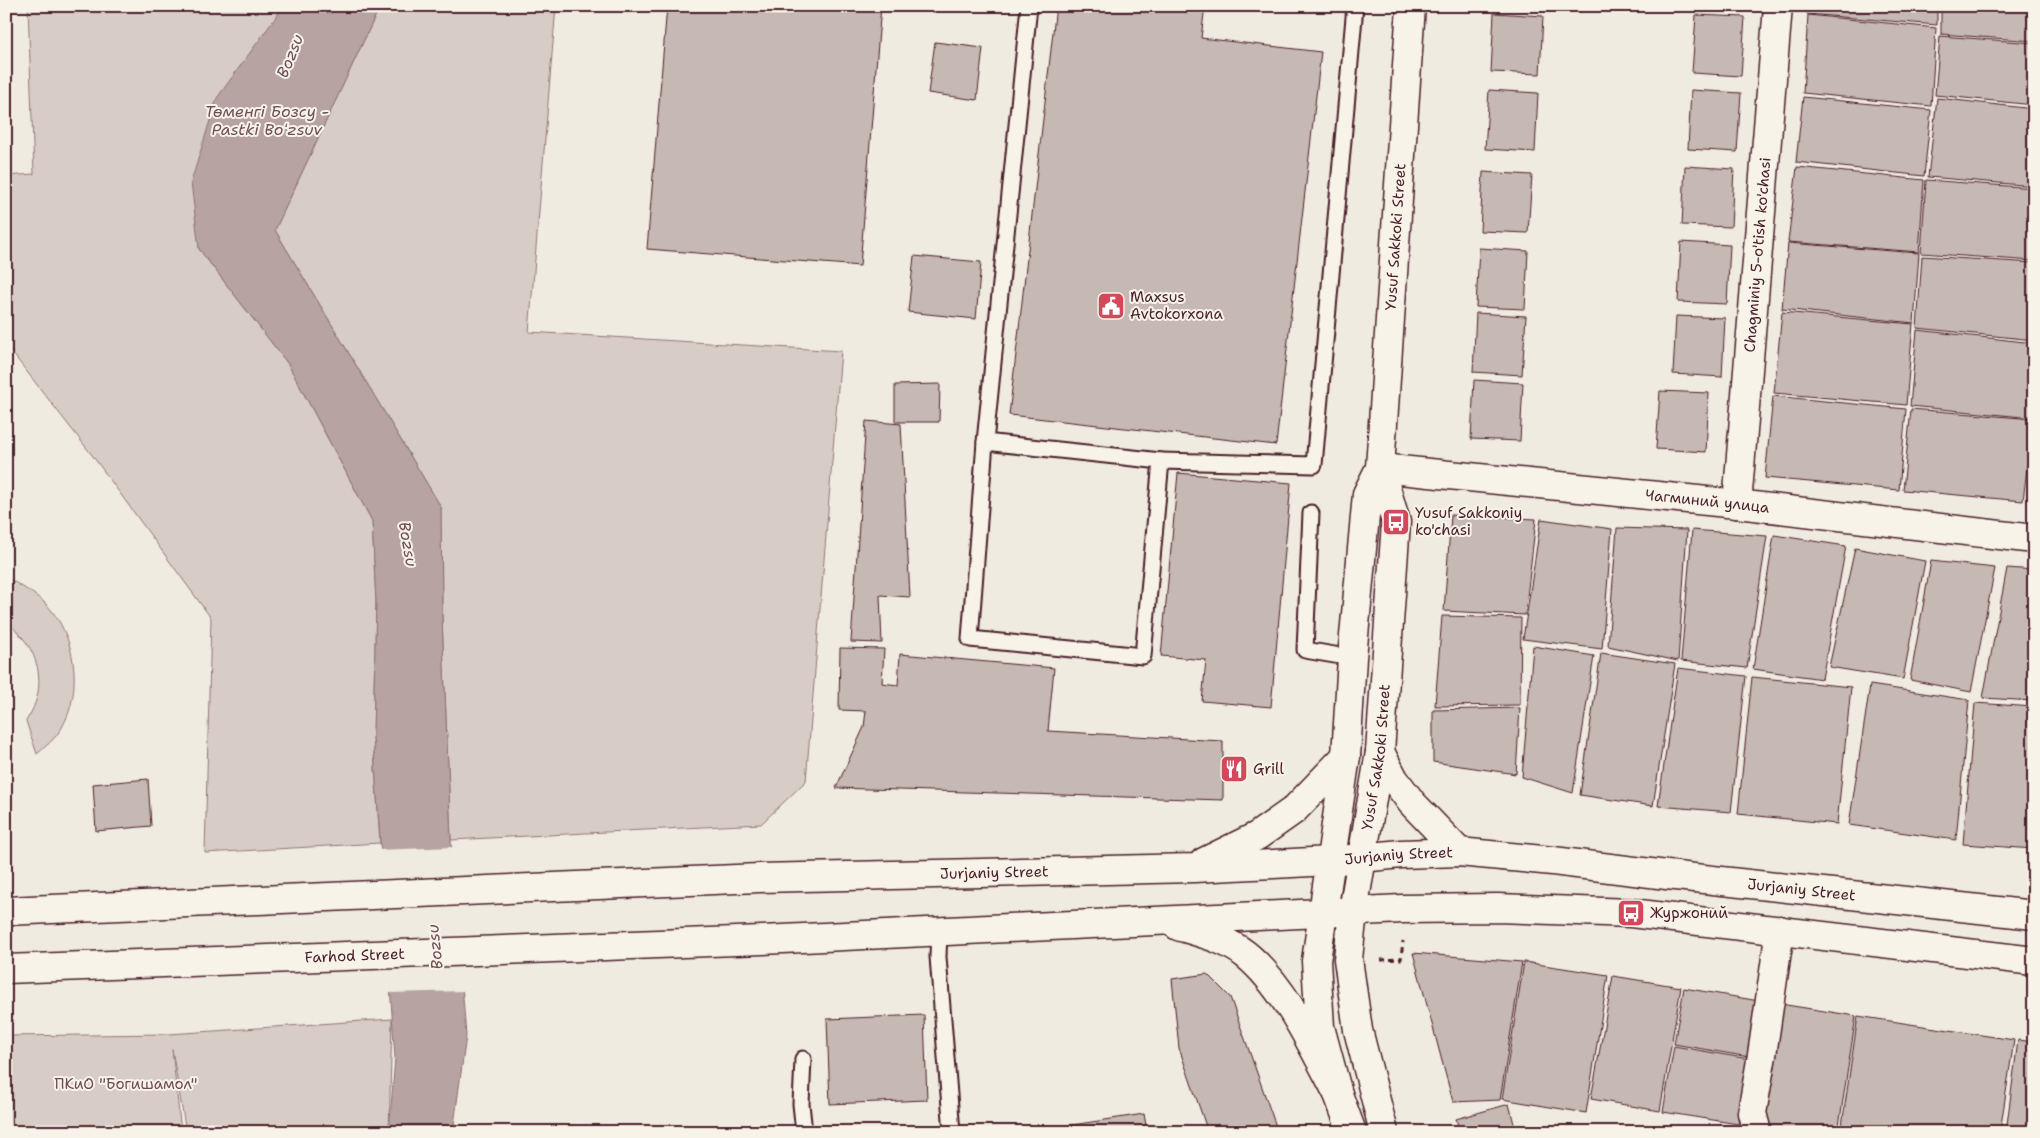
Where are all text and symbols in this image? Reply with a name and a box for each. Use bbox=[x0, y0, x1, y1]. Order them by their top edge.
water label: Bozsu bbox=[272, 31, 308, 81]
water label: Төменгі Бозсу - Pastki Boʻzsuv bbox=[205, 101, 329, 140]
street label: Chagminiy 5-o'tish ko'chasi bbox=[1740, 157, 1776, 353]
street label: Yusuf Sakkoki Street bbox=[1381, 163, 1410, 311]
place label: Maxsus Avtokorxona bbox=[1130, 287, 1223, 324]
public building icon: Maxsus Avtokorxona bbox=[1096, 291, 1126, 321]
street label: Чагминий улица bbox=[1644, 485, 1771, 518]
place label: Yusuf Sakkoniy ko'chasi bbox=[1415, 503, 1522, 540]
bus stop icon: Yusuf Sakkoniy ko'chasi bbox=[1381, 507, 1411, 537]
water label: Bozsu bbox=[394, 520, 422, 568]
street label: Yusuf Sakkoki Street bbox=[1357, 683, 1395, 832]
restaurant icon: Grill bbox=[1219, 754, 1249, 784]
place label: Grill bbox=[1253, 759, 1285, 779]
street label: Jurjaniy Street bbox=[1344, 842, 1453, 870]
street label: Jurjaniy Street bbox=[940, 861, 1049, 884]
street label: Jurjaniy Street bbox=[1746, 874, 1857, 905]
bus stop icon: Журжоний bbox=[1616, 898, 1646, 928]
place label: Журжоний bbox=[1650, 903, 1728, 923]
water label: Bozsu bbox=[422, 923, 448, 971]
street label: Farhod Street bbox=[304, 944, 405, 968]
park label: ПКиО "Богишамол" bbox=[55, 1074, 197, 1094]

